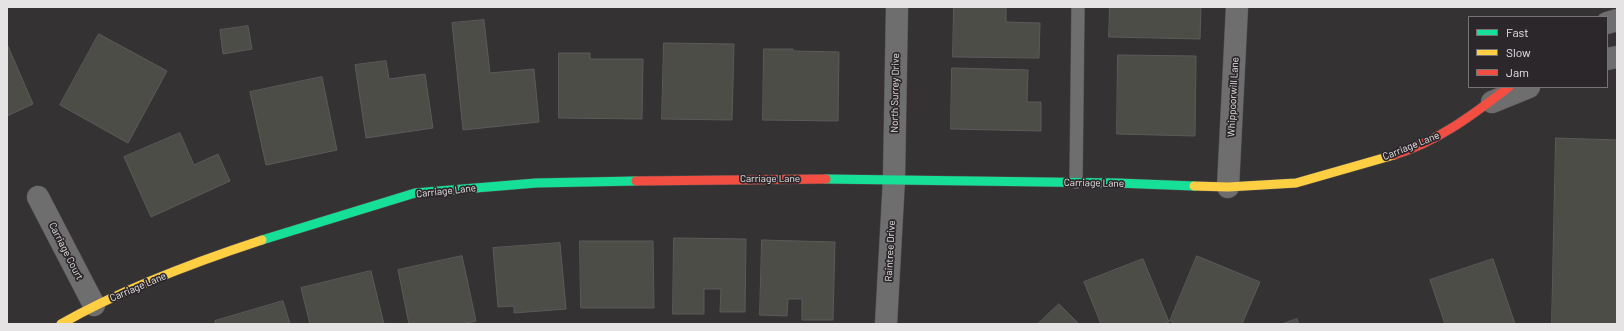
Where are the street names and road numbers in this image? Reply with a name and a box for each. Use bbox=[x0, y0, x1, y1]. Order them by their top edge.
street label: North Surrey Drive bbox=[888, 53, 902, 133]
street label: Whippoorwill Lane bbox=[1225, 57, 1241, 137]
street label: Carriage Lane bbox=[1381, 129, 1441, 163]
street label: Carriage Lane bbox=[740, 173, 800, 185]
street label: Carriage Lane bbox=[1064, 176, 1124, 190]
street label: Carriage Lane bbox=[415, 182, 477, 200]
street label: Carriage Court bbox=[46, 220, 86, 282]
street label: Raintree Drive bbox=[882, 220, 898, 282]
street label: Carriage Lane bbox=[108, 270, 168, 304]

